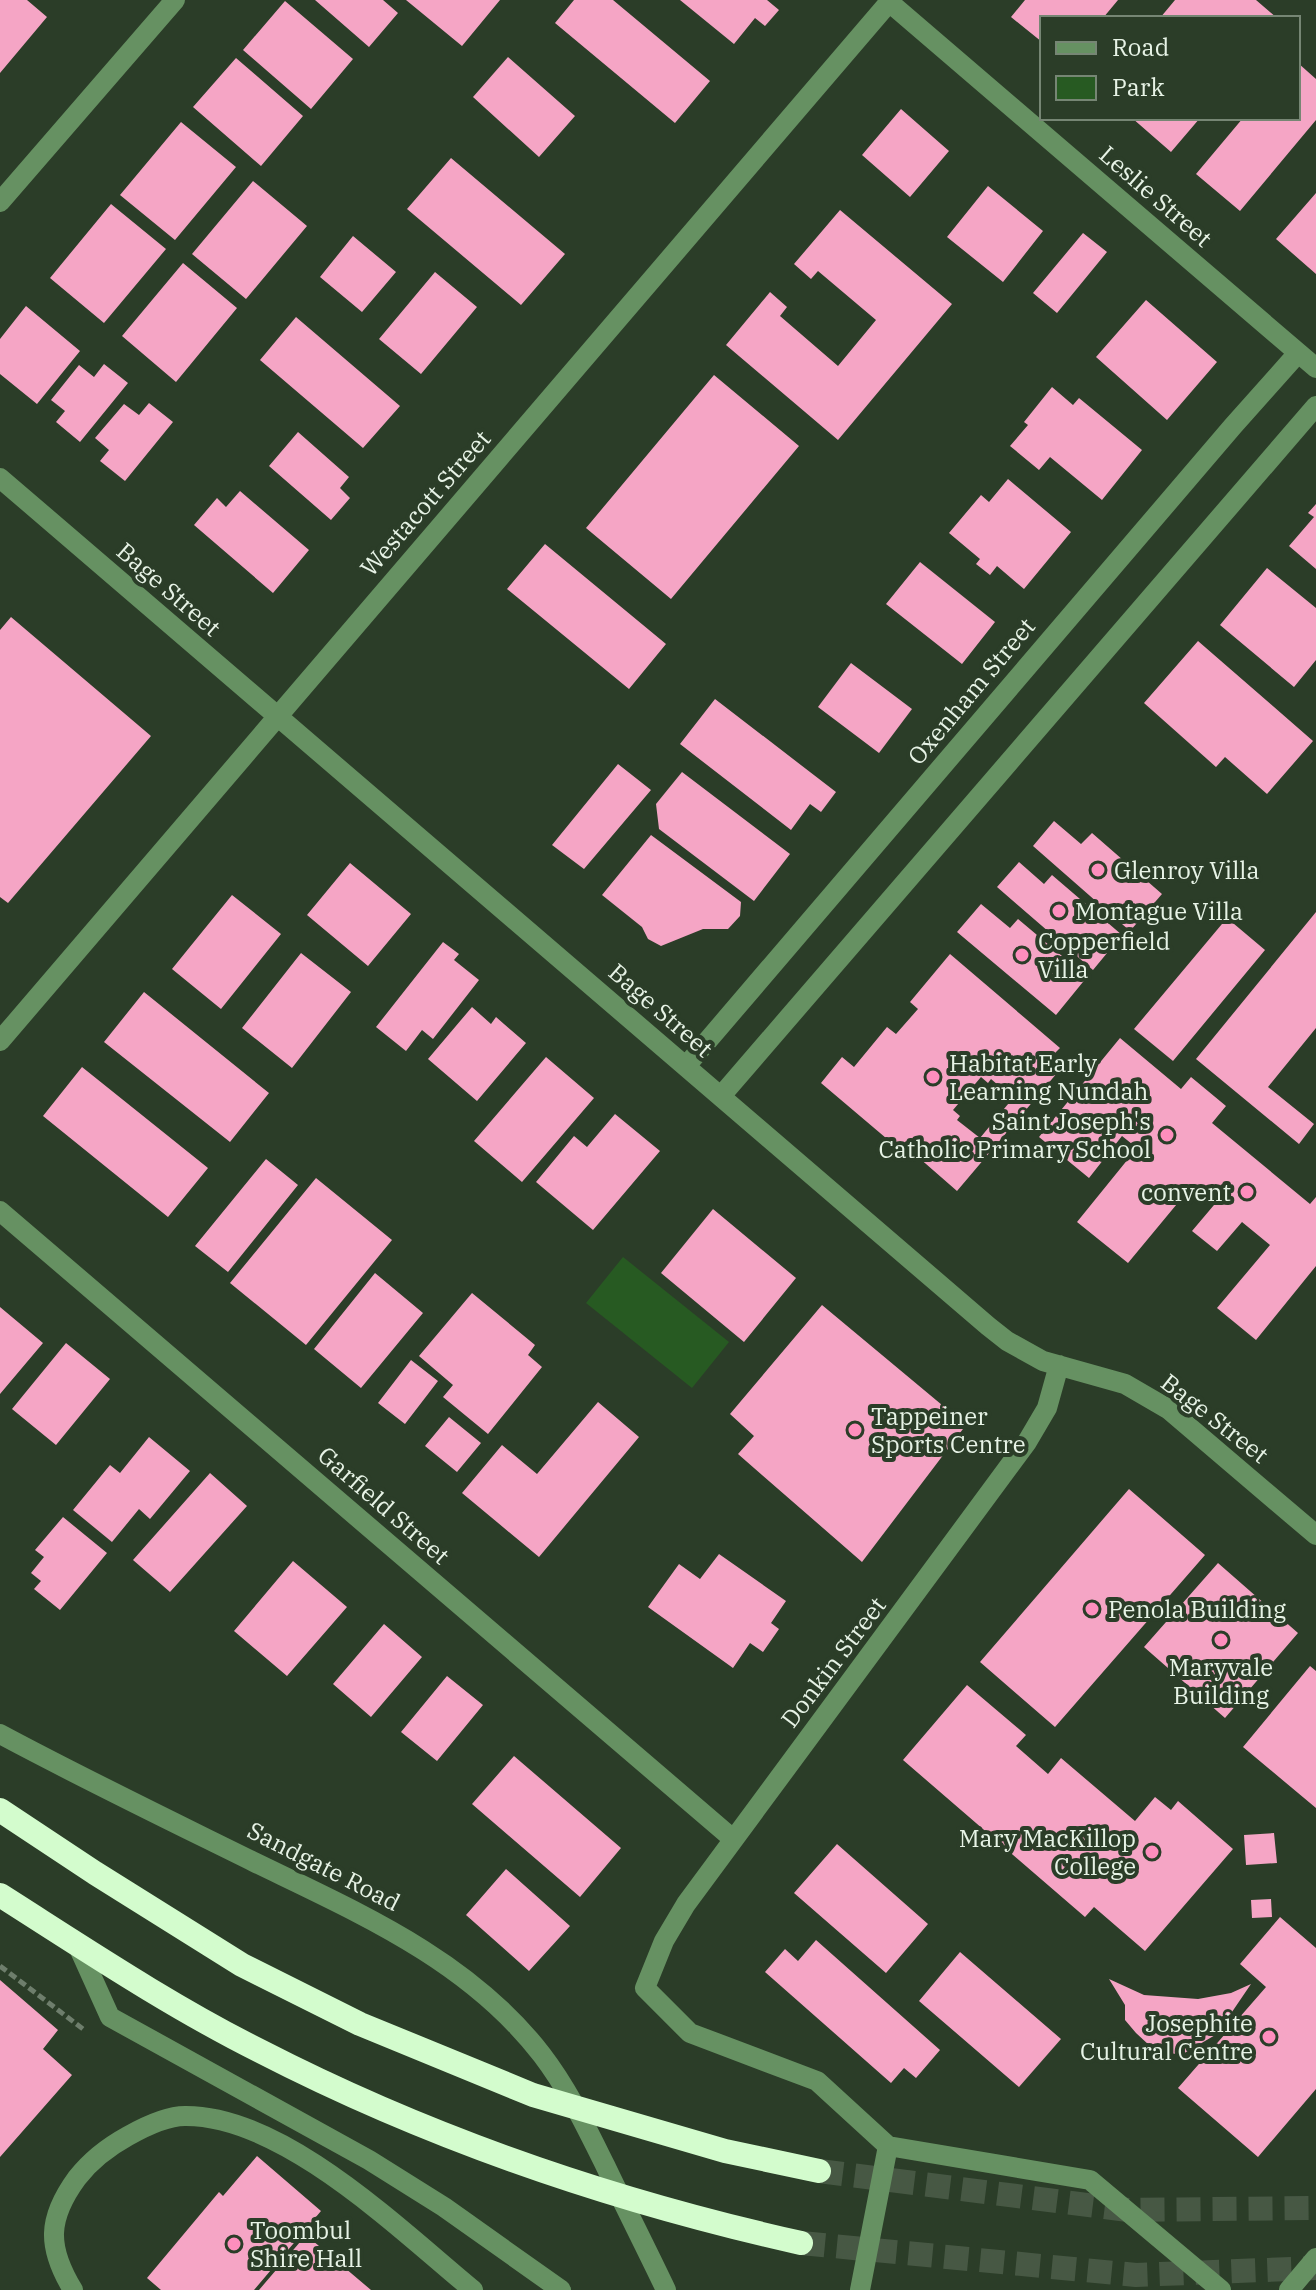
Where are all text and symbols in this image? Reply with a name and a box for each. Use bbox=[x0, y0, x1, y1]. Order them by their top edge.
legend bbox=[1040, 16, 1300, 120]
text: Road bbox=[1112, 31, 1169, 63]
text: Park bbox=[1112, 71, 1164, 103]
street label: Leslie Street bbox=[1093, 138, 1219, 254]
street label: Westacott Street bbox=[353, 423, 497, 583]
street label: Bage Street bbox=[110, 535, 228, 643]
street label: Oxenham Street bbox=[900, 611, 1042, 771]
place label: Glenroy Villa bbox=[1114, 854, 1260, 886]
marker: Glenroy Villa bbox=[1089, 861, 1107, 879]
place label: Montague Villa bbox=[1075, 895, 1243, 927]
marker: Montague Villa bbox=[1050, 902, 1068, 920]
place label: Copperfield Villa bbox=[1038, 925, 1170, 985]
marker: Copperfield Villa bbox=[1013, 946, 1031, 964]
street label: Bage Street bbox=[602, 956, 720, 1064]
place label: Habitat Early Learning Nundah bbox=[949, 1047, 1149, 1107]
marker: Habitat Early Learning Nundah bbox=[924, 1068, 942, 1086]
place label: Saint Joseph's Catholic Primary School bbox=[878, 1105, 1151, 1165]
marker: Saint Joseph's Catholic Primary School bbox=[1158, 1126, 1176, 1144]
place label: convent bbox=[1141, 1176, 1231, 1208]
marker: convent bbox=[1238, 1183, 1256, 1201]
street label: Bage Street bbox=[1155, 1366, 1275, 1470]
place label: Tappeiner Sports Centre bbox=[871, 1400, 1026, 1460]
marker: Tappeiner Sports Centre bbox=[846, 1421, 864, 1439]
street label: Garfield Street bbox=[311, 1439, 457, 1571]
street label: Donkin Street bbox=[773, 1590, 893, 1734]
place label: Penola Building bbox=[1108, 1593, 1286, 1625]
marker: Penola Building bbox=[1083, 1600, 1101, 1618]
marker: Maryvale Building bbox=[1212, 1631, 1230, 1649]
place label: Maryvale Building bbox=[1169, 1651, 1273, 1711]
street label: Sandgate Road bbox=[242, 1814, 406, 1918]
place label: Mary MacKillop College bbox=[959, 1822, 1136, 1882]
marker: Mary MacKillop College bbox=[1143, 1843, 1161, 1861]
place label: Josephite Cultural Centre bbox=[1080, 2007, 1253, 2067]
marker: Josephite Cultural Centre bbox=[1260, 2028, 1278, 2046]
place label: Toombul Shire Hall bbox=[250, 2214, 362, 2274]
marker: Toombul Shire Hall bbox=[225, 2235, 243, 2253]

